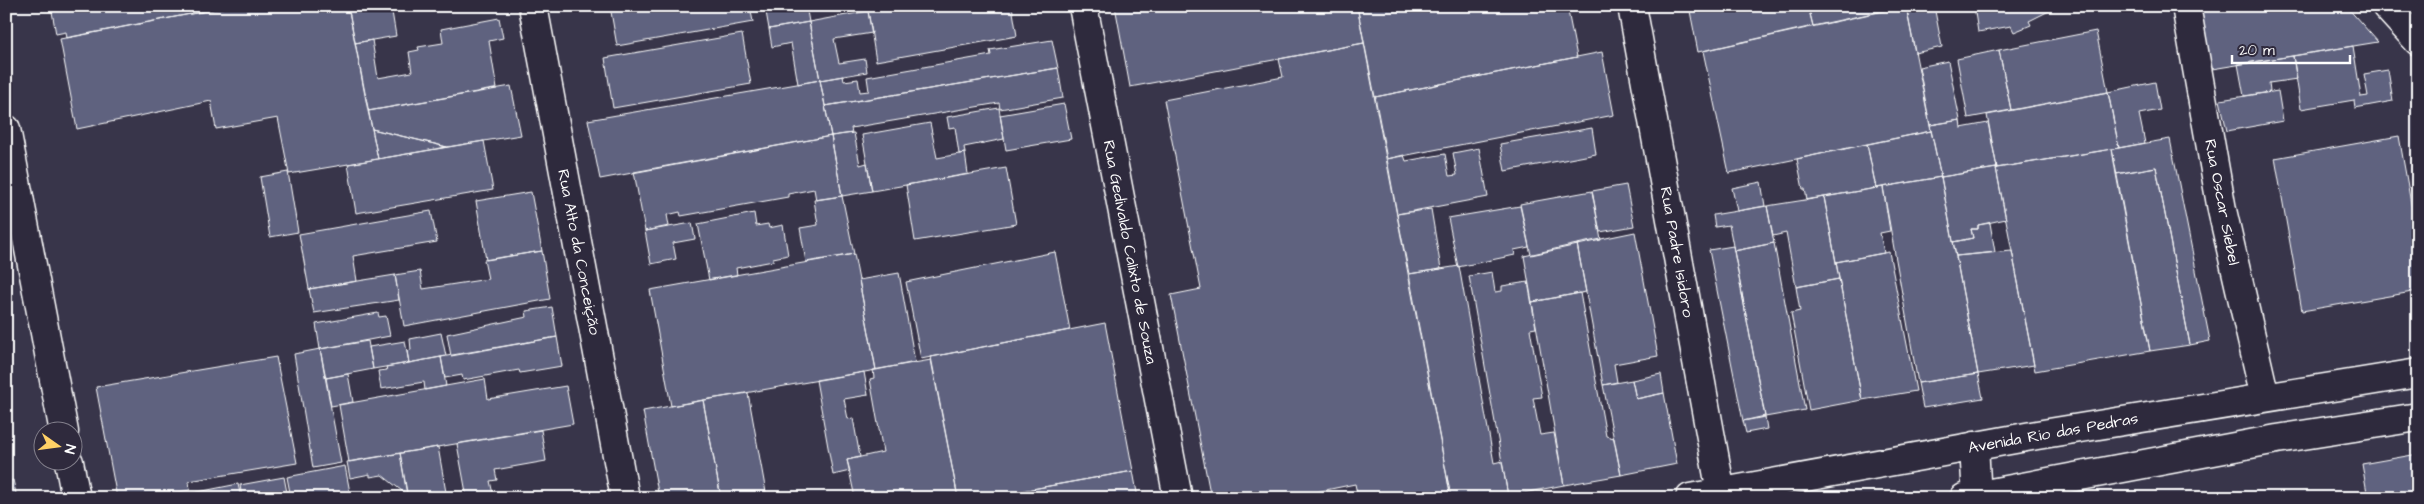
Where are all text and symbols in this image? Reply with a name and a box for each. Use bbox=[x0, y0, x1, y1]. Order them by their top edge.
scale bar bbox=[2232, 32, 2349, 64]
text: 20 m bbox=[2239, 40, 2275, 61]
street label: Rua Oscar Siebel bbox=[2199, 137, 2245, 267]
street label: Rua Gedivaldo Calixto de Souza bbox=[1097, 138, 1163, 366]
street label: Rua Alto da Conceição bbox=[552, 167, 606, 337]
street label: Rua Padre Isidoro bbox=[1655, 185, 1699, 319]
street label: Avenida Rio das Pedras bbox=[1966, 407, 2140, 459]
north arrow bbox=[32, 422, 82, 472]
text: N bbox=[59, 442, 80, 456]

